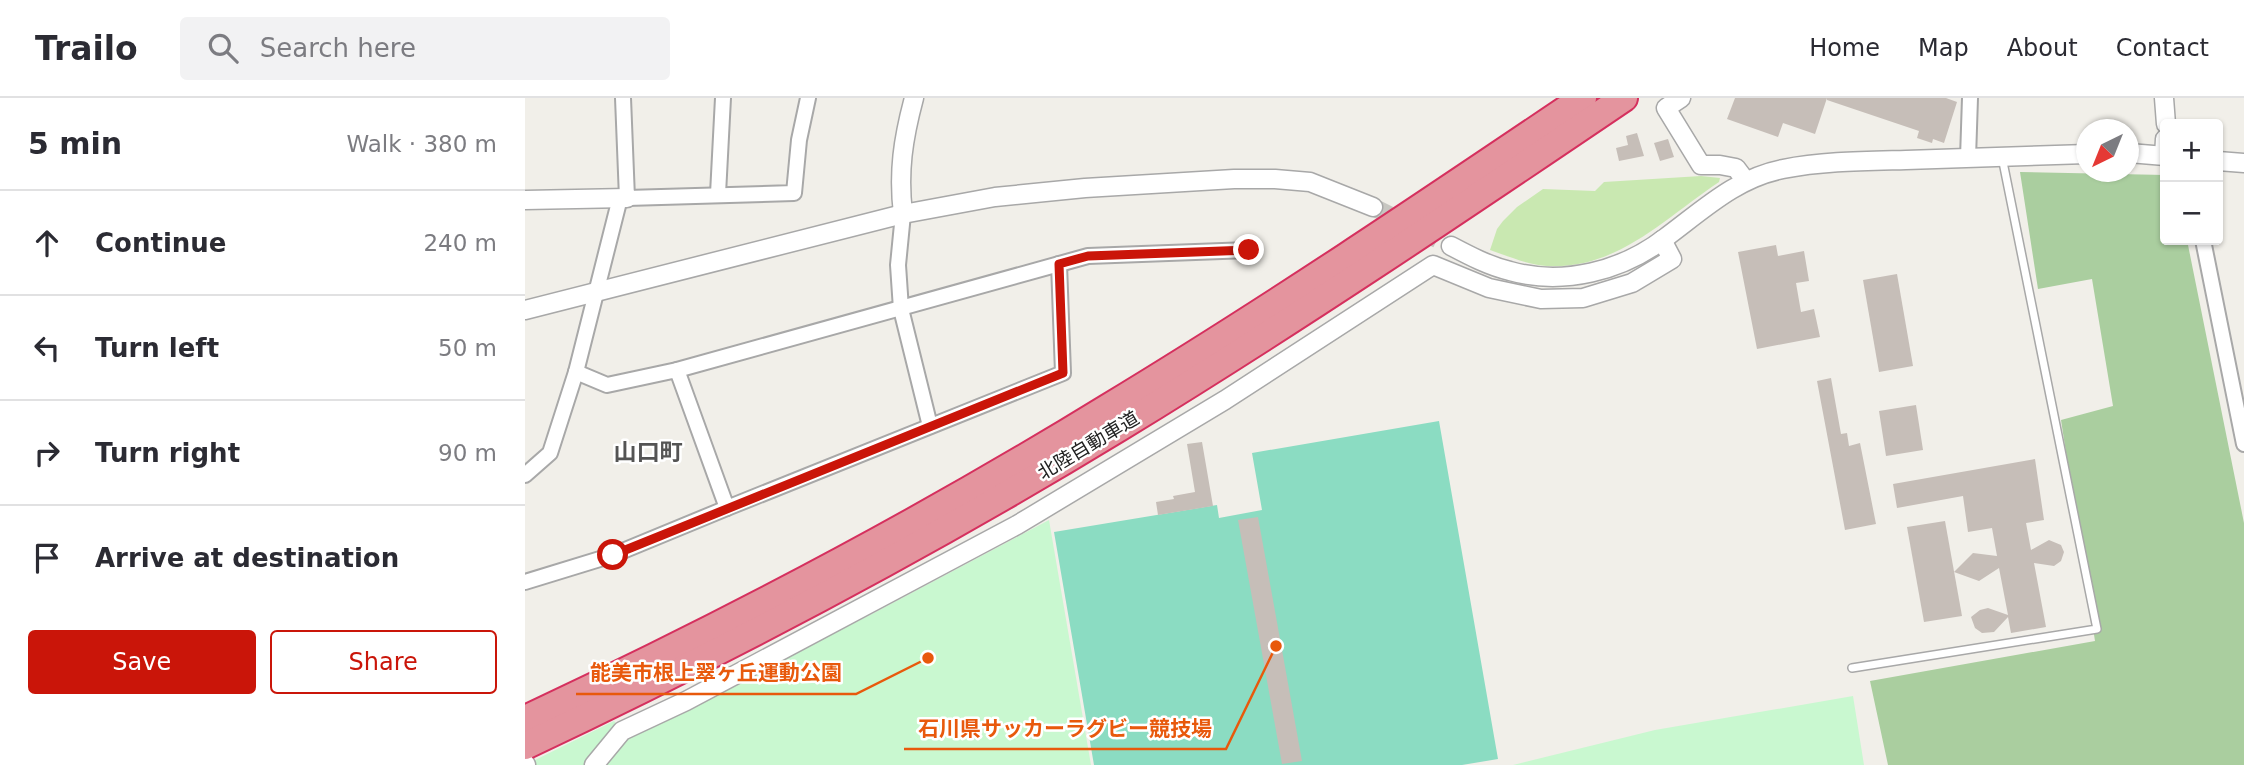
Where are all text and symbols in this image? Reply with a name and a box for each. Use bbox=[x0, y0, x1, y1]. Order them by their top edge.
search box bbox=[180, 17, 670, 80]
text: Trailo bbox=[35, 29, 138, 68]
icon: search bbox=[204, 29, 242, 67]
text: Search here bbox=[260, 33, 416, 63]
text: Home bbox=[1809, 34, 1880, 62]
text: Map bbox=[1918, 34, 1969, 62]
text: About bbox=[2007, 34, 2078, 62]
text: Contact bbox=[2116, 34, 2209, 62]
north arrow bbox=[2076, 119, 2139, 182]
map controls bbox=[2160, 119, 2223, 245]
button: + bbox=[2160, 119, 2223, 182]
text: 5 min bbox=[28, 126, 122, 161]
text: Walk · 380 m bbox=[346, 131, 497, 157]
button: − bbox=[2160, 182, 2223, 245]
icon: ahead bbox=[28, 224, 66, 262]
text: Continue bbox=[95, 228, 226, 258]
text: 240 m bbox=[423, 230, 497, 256]
route end bbox=[1233, 234, 1264, 265]
icon: left bbox=[28, 329, 66, 367]
text: Turn left bbox=[95, 333, 219, 363]
text: 50 m bbox=[438, 335, 497, 361]
street label: 北陸自動車道 bbox=[1033, 406, 1143, 484]
icon: right bbox=[28, 434, 66, 472]
text: Turn right bbox=[95, 438, 240, 468]
district label: 山口町 bbox=[614, 439, 683, 465]
text: 90 m bbox=[438, 440, 497, 466]
icon: arrive bbox=[28, 539, 66, 577]
route start bbox=[597, 539, 628, 570]
text: Arrive at destination bbox=[95, 543, 399, 573]
button: Save bbox=[28, 630, 256, 694]
button: Share bbox=[270, 630, 497, 694]
callout: 能美市根上翠ヶ丘運動公園 bbox=[576, 652, 856, 694]
text: 能美市根上翠ヶ丘運動公園 bbox=[590, 661, 842, 685]
callout: 石川県サッカーラグビー競技場 bbox=[904, 707, 1226, 749]
text: 石川県サッカーラグビー競技場 bbox=[918, 717, 1212, 741]

